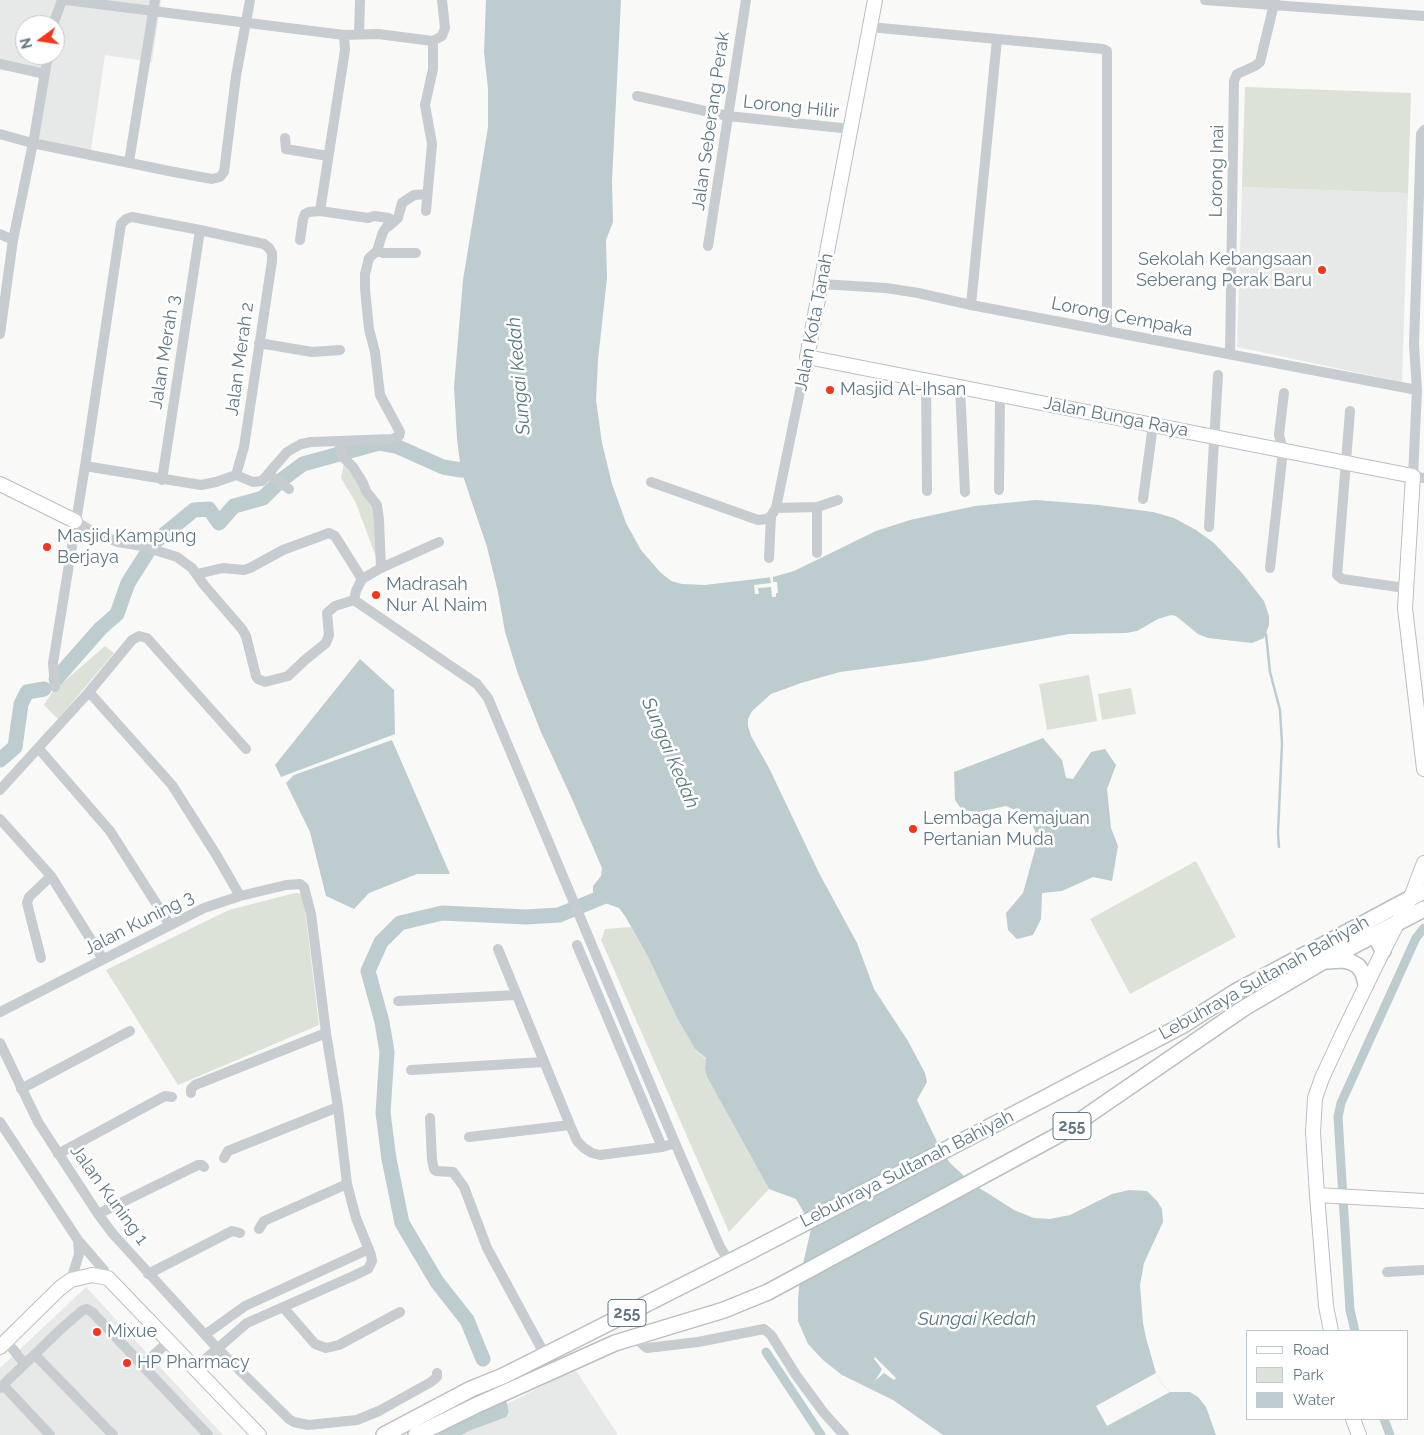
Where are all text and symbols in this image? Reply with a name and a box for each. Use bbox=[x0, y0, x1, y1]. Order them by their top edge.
north arrow bbox=[15, 15, 65, 65]
street label: Jalan Seberang Perak bbox=[688, 30, 734, 212]
text: N bbox=[17, 36, 35, 51]
street label: Lorong Hilir bbox=[742, 91, 840, 123]
street label: Lorong Inai bbox=[1205, 124, 1229, 218]
place label: Sekolah Kebangsaan Seberang Perak Baru bbox=[1136, 249, 1312, 292]
street label: Jalan Kota Tanah bbox=[790, 251, 838, 393]
marker: Sekolah Kebangsaan Seberang Perak Baru bbox=[1316, 264, 1328, 276]
street label: Jalan Merah 3 bbox=[145, 293, 185, 411]
street label: Lorong Cempaka bbox=[1049, 293, 1195, 341]
street label: Jalan Merah 2 bbox=[221, 301, 259, 417]
water label: Sungai Kedah bbox=[502, 316, 536, 436]
place label: Masjid Al-Ihsan bbox=[840, 379, 966, 401]
marker: Masjid Al-Ihsan bbox=[824, 384, 836, 396]
street label: Jalan Bunga Raya bbox=[1042, 392, 1190, 442]
place label: Masjid Kampung Berjaya bbox=[57, 526, 196, 568]
marker: Masjid Kampung Berjaya bbox=[41, 541, 53, 553]
place label: Madrasah Nur Al Naim bbox=[386, 574, 487, 616]
marker: Madrasah Nur Al Naim bbox=[370, 589, 382, 601]
water label: Sungai Kedah bbox=[636, 694, 704, 812]
place label: Lembaga Kemajuan Pertanian Muda bbox=[923, 808, 1090, 851]
marker: Lembaga Kemajuan Pertanian Muda bbox=[907, 823, 919, 835]
street label: Jalan Kuning 3 bbox=[81, 886, 197, 960]
street label: Lebuhraya Sultanah Bahiyah bbox=[1155, 911, 1373, 1045]
street label: Lebuhraya Sultanah Bahiyah bbox=[797, 1106, 1017, 1232]
road number: 255 bbox=[1053, 1112, 1091, 1140]
street label: Jalan Kuning 1 bbox=[65, 1141, 153, 1249]
road number: 255 bbox=[608, 1300, 646, 1326]
water label: Sungai Kedah bbox=[918, 1308, 1036, 1330]
place label: Mixue bbox=[107, 1321, 157, 1343]
marker: Mixue bbox=[91, 1326, 103, 1338]
legend bbox=[1246, 1330, 1409, 1420]
text: Road bbox=[1293, 1341, 1329, 1359]
place label: HP Pharmacy bbox=[137, 1352, 250, 1374]
marker: HP Pharmacy bbox=[121, 1357, 133, 1369]
text: Park bbox=[1293, 1366, 1324, 1384]
text: Water bbox=[1293, 1391, 1335, 1409]

